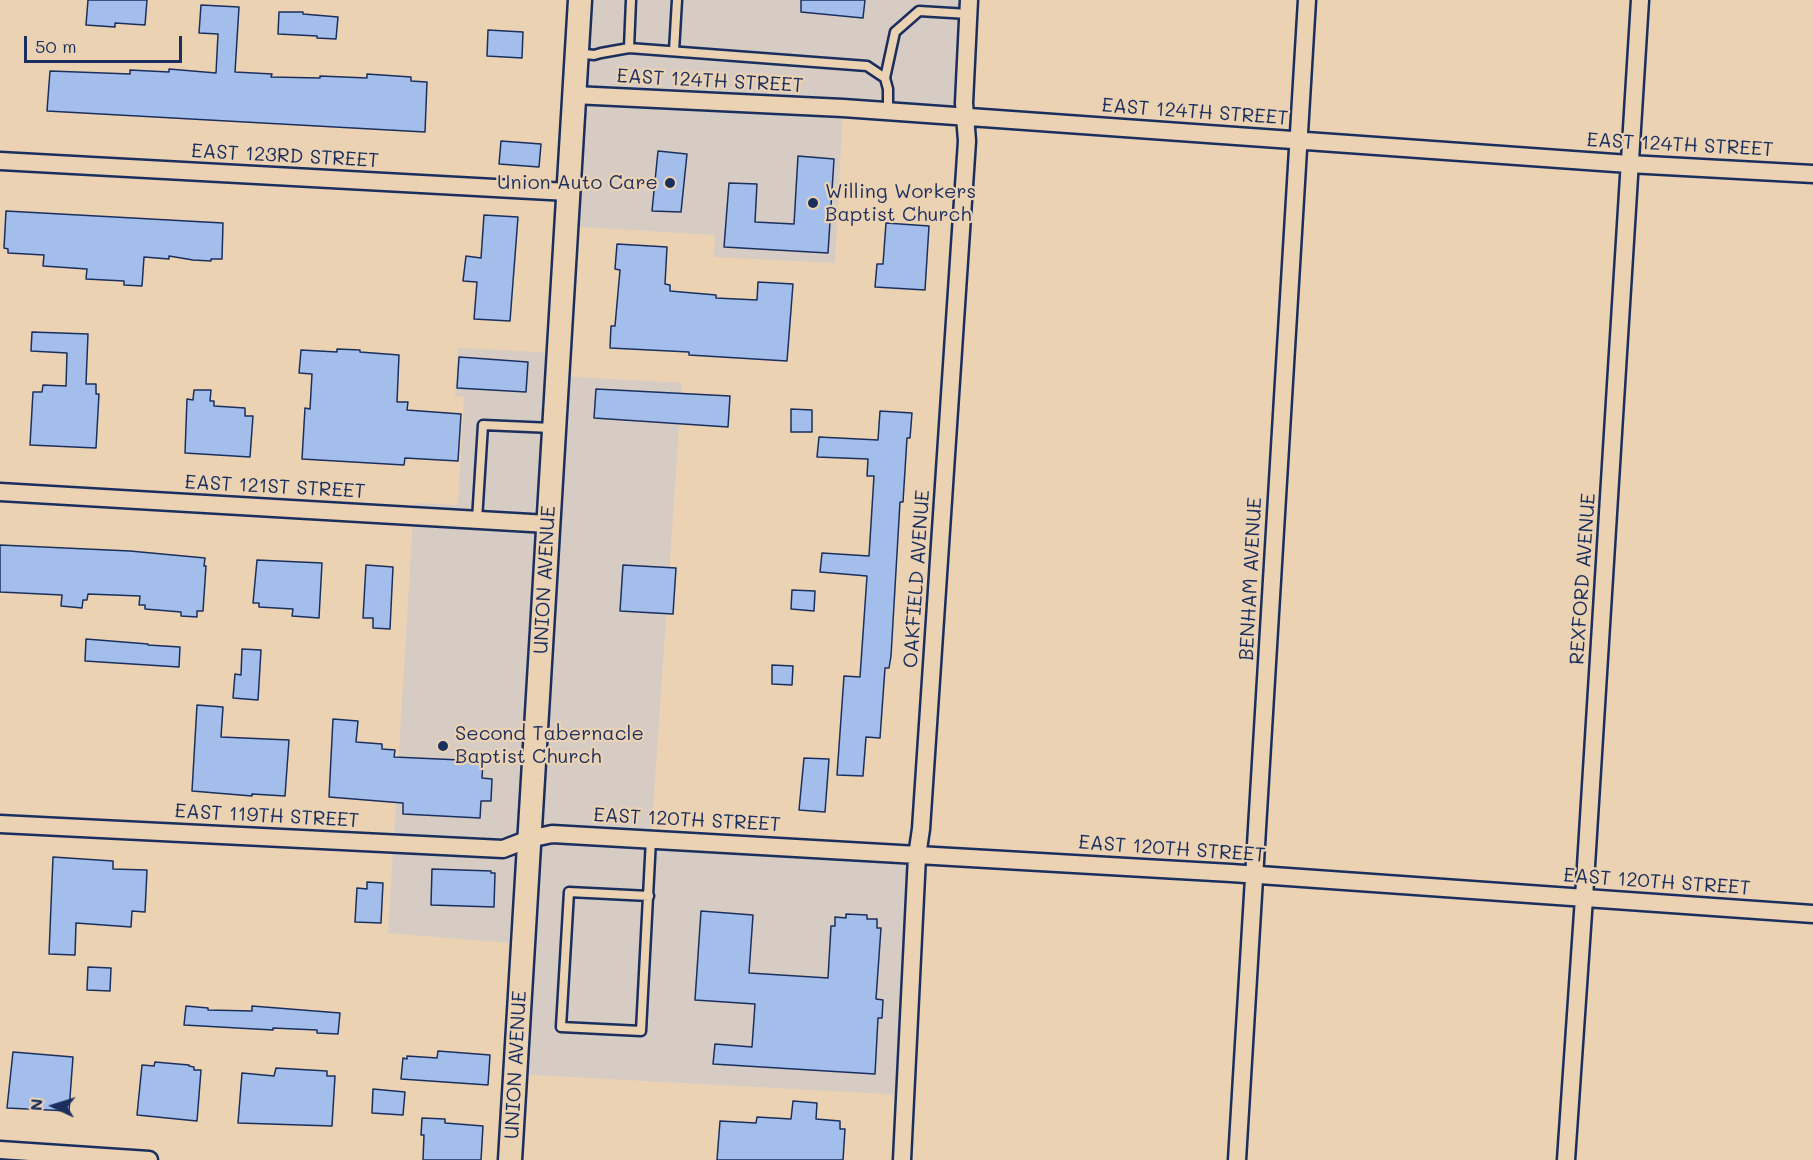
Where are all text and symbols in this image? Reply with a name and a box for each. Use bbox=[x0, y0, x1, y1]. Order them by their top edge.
scale bar bbox=[27, 24, 184, 62]
text: 50 m bbox=[35, 34, 77, 58]
street label: EAST 124TH STREET bbox=[616, 64, 804, 98]
street label: EAST 124TH STREET bbox=[1101, 94, 1289, 130]
street label: EAST 124TH STREET bbox=[1586, 128, 1774, 162]
street label: EAST 123RD STREET bbox=[190, 139, 380, 173]
place label: Union Auto Care bbox=[497, 171, 658, 195]
marker: Union Auto Care bbox=[663, 176, 677, 190]
place label: Willing Workers Baptist Church bbox=[825, 180, 976, 227]
marker: Willing Workers Baptist Church bbox=[806, 196, 820, 210]
street label: EAST 121ST STREET bbox=[184, 470, 366, 504]
street label: OAKFIELD AVENUE bbox=[899, 489, 935, 669]
street label: REXFORD AVENUE bbox=[1565, 492, 1601, 666]
street label: BENHAM AVENUE bbox=[1235, 497, 1267, 661]
street label: UNION AVENUE bbox=[529, 505, 561, 655]
place label: Second Tabernacle Baptist Church bbox=[455, 722, 644, 769]
marker: Second Tabernacle Baptist Church bbox=[436, 739, 450, 753]
street label: EAST 119TH STREET bbox=[174, 799, 360, 833]
street label: EAST 120TH STREET bbox=[593, 803, 781, 837]
street label: EAST 120TH STREET bbox=[1078, 830, 1266, 868]
street label: EAST 120TH STREET bbox=[1563, 863, 1751, 901]
street label: UNION AVENUE bbox=[500, 990, 532, 1140]
north arrow bbox=[24, 1076, 84, 1136]
text: N bbox=[25, 1098, 46, 1112]

